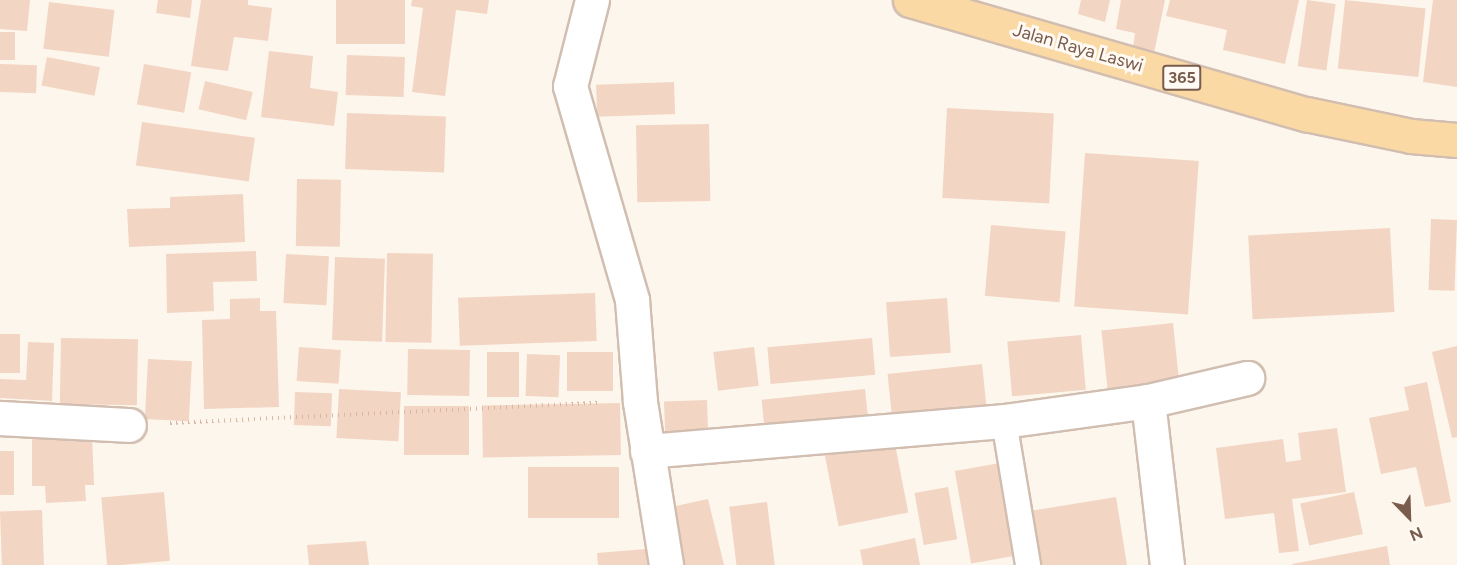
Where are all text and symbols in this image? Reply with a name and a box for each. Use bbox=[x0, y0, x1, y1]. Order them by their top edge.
street label: Jalan Raya Laswi bbox=[1010, 19, 1146, 77]
road number: 365 bbox=[1161, 65, 1203, 91]
north arrow bbox=[1379, 487, 1439, 547]
text: N bbox=[1407, 523, 1426, 545]

